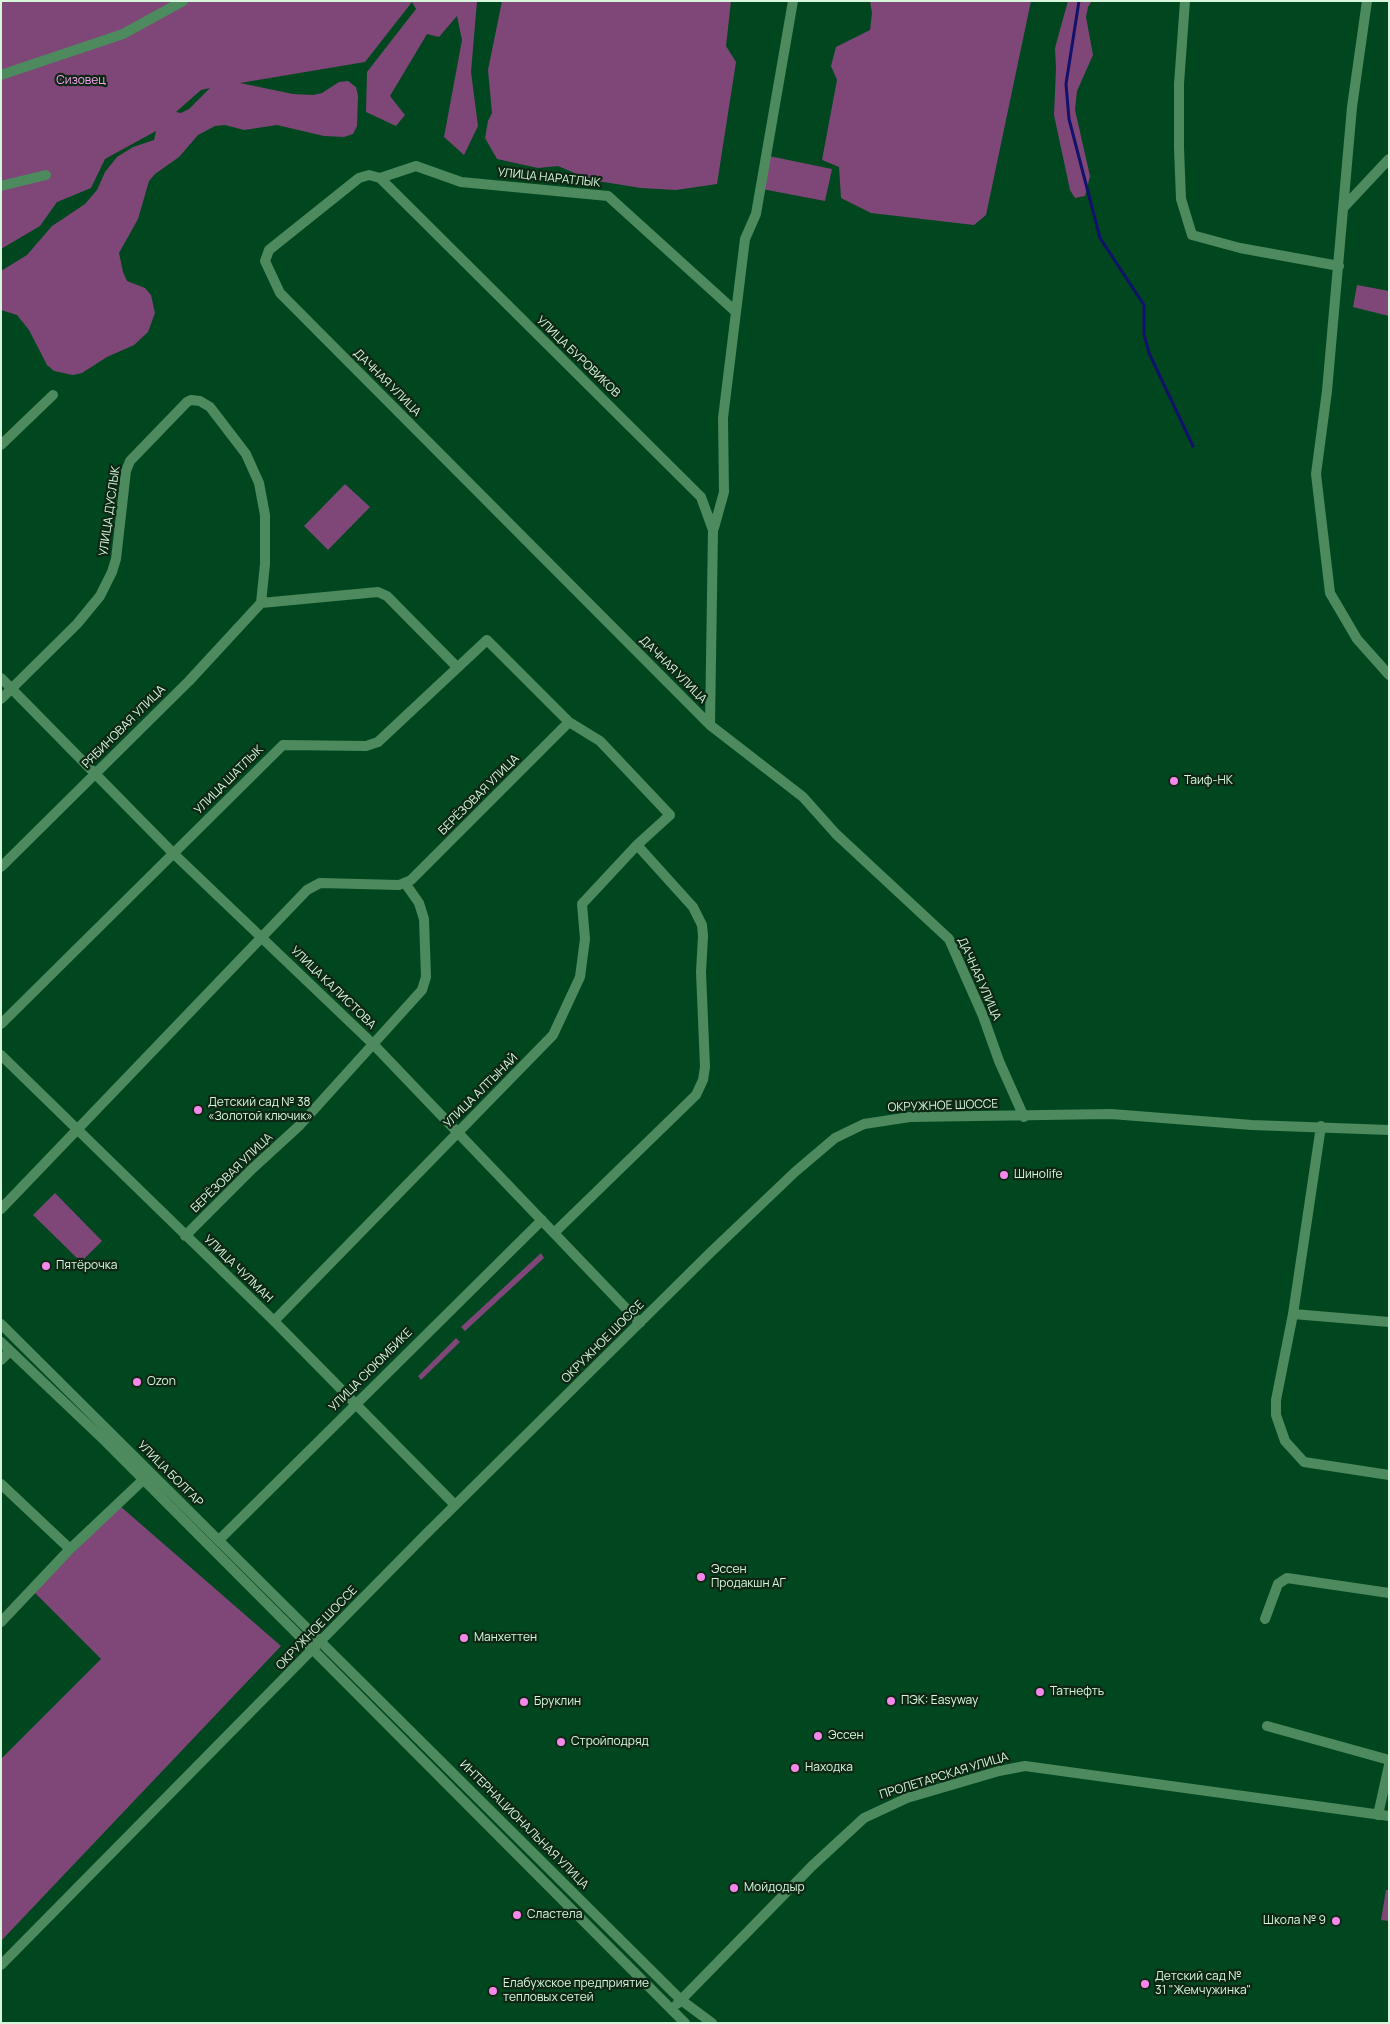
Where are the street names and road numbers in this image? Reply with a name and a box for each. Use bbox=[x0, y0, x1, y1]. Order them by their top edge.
street label: УЛИЦА НАРАТЛЫК bbox=[497, 165, 601, 191]
street label: УЛИЦА БУРОВИКОВ bbox=[533, 313, 623, 401]
street label: ДАЧНАЯ УЛИЦА bbox=[350, 346, 424, 420]
street label: УЛИЦА ДУСЛЫК bbox=[97, 465, 123, 557]
street label: ДАЧНАЯ УЛИЦА bbox=[636, 633, 710, 707]
street label: РЯБИНОВАЯ УЛИЦА bbox=[79, 682, 169, 772]
street label: УЛИЦА ШАТЛЫК bbox=[192, 743, 266, 817]
street label: БЕРЁЗОВАЯ УЛИЦА bbox=[436, 752, 522, 838]
street label: ДАЧНАЯ УЛИЦА bbox=[954, 935, 1004, 1023]
street label: УЛИЦА КАЛИСТОВА bbox=[287, 944, 379, 1032]
street label: УЛИЦА АЛТЫНАЙ bbox=[441, 1051, 521, 1131]
street label: ОКРУЖНОЕ ШОССЕ bbox=[887, 1097, 999, 1115]
street label: БЕРЁЗОВАЯ УЛИЦА bbox=[188, 1130, 276, 1216]
street label: УЛИЦА ЧУЛМАН bbox=[200, 1232, 276, 1306]
street label: ОКРУЖНОЕ ШОССЕ bbox=[559, 1298, 647, 1386]
street label: УЛИЦА СЮЮМБИКЕ bbox=[326, 1325, 416, 1415]
street label: УЛИЦА БОЛГАР bbox=[134, 1438, 206, 1510]
street label: ОКРУЖНОЕ ШОССЕ bbox=[273, 1583, 361, 1673]
street label: ПРОЛЕТАРСКАЯ УЛИЦА bbox=[878, 1750, 1010, 1802]
street label: ИНТЕРНАЦИОНАЛЬНАЯ УЛИЦА bbox=[457, 1758, 591, 1892]

